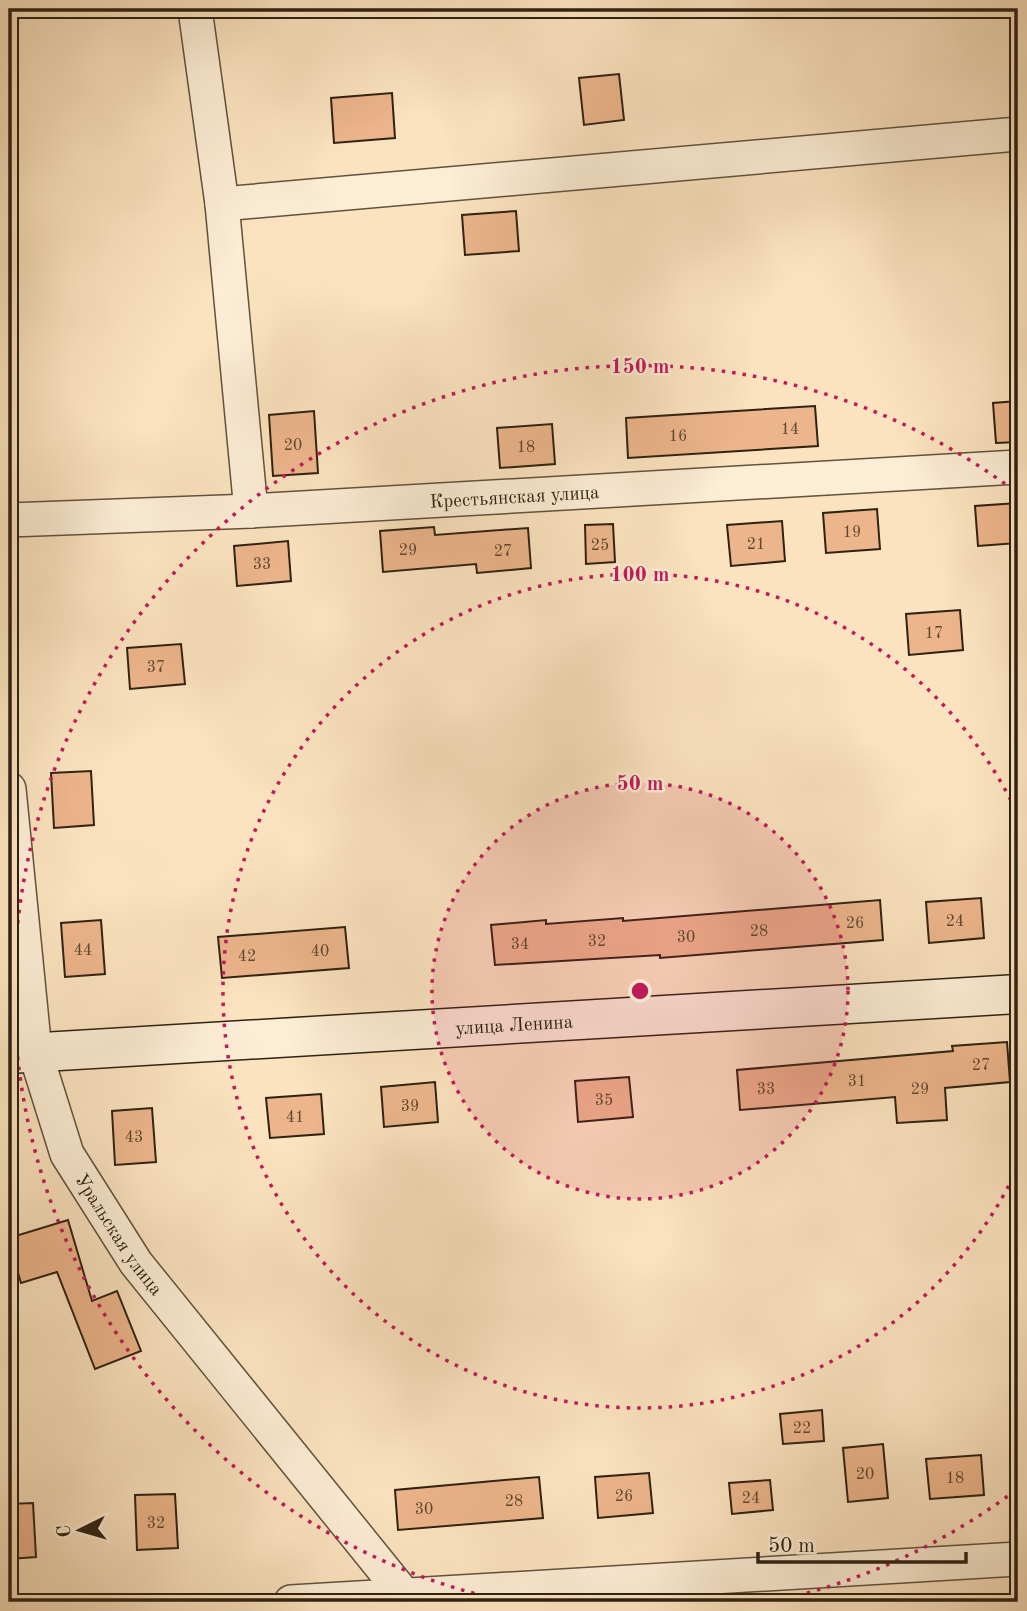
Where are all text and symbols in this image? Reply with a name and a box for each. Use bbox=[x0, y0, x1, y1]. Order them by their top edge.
text: 150 m bbox=[610, 357, 670, 378]
house number: 14 bbox=[781, 422, 799, 438]
house number: 16 bbox=[669, 429, 687, 445]
house number: 20 bbox=[284, 438, 302, 454]
house number: 18 bbox=[517, 440, 535, 456]
street label: Крестьянская улица bbox=[429, 484, 601, 513]
house number: 19 bbox=[843, 525, 861, 541]
house number: 21 bbox=[747, 537, 765, 553]
house number: 25 bbox=[591, 538, 609, 554]
house number: 29 bbox=[399, 543, 417, 559]
house number: 27 bbox=[494, 544, 512, 560]
house number: 33 bbox=[253, 557, 271, 573]
text: 100 m bbox=[610, 565, 670, 586]
house number: 17 bbox=[925, 626, 943, 642]
house number: 37 bbox=[147, 660, 165, 676]
text: 50 m bbox=[616, 774, 664, 795]
house number: 24 bbox=[946, 914, 964, 930]
house number: 26 bbox=[846, 916, 864, 932]
house number: 28 bbox=[750, 924, 768, 940]
house number: 30 bbox=[677, 930, 695, 946]
house number: 32 bbox=[588, 934, 606, 950]
house number: 34 bbox=[511, 937, 529, 953]
house number: 44 bbox=[74, 943, 92, 959]
house number: 40 bbox=[311, 944, 329, 960]
house number: 42 bbox=[238, 949, 256, 965]
centre of rings bbox=[628, 979, 652, 1003]
street label: улица Ленина bbox=[455, 1013, 574, 1039]
house number: 27 bbox=[972, 1058, 990, 1074]
house number: 31 bbox=[848, 1074, 866, 1090]
house number: 33 bbox=[757, 1082, 775, 1098]
house number: 29 bbox=[911, 1082, 929, 1098]
house number: 35 bbox=[595, 1093, 613, 1109]
house number: 39 bbox=[401, 1099, 419, 1115]
house number: 41 bbox=[286, 1110, 304, 1126]
house number: 43 bbox=[125, 1130, 143, 1146]
street label: Уральская улица bbox=[70, 1171, 166, 1300]
house number: 22 bbox=[793, 1421, 811, 1437]
house number: 20 bbox=[856, 1467, 874, 1483]
house number: 18 bbox=[946, 1471, 964, 1487]
house number: 26 bbox=[615, 1489, 633, 1505]
house number: 24 bbox=[742, 1491, 760, 1507]
house number: 28 bbox=[505, 1494, 523, 1510]
north arrow bbox=[46, 1496, 116, 1566]
house number: 30 bbox=[415, 1502, 433, 1518]
house number: 32 bbox=[147, 1516, 165, 1532]
scale bar bbox=[758, 1520, 966, 1564]
text: С bbox=[56, 1524, 76, 1538]
text: 50 m bbox=[768, 1536, 815, 1557]

